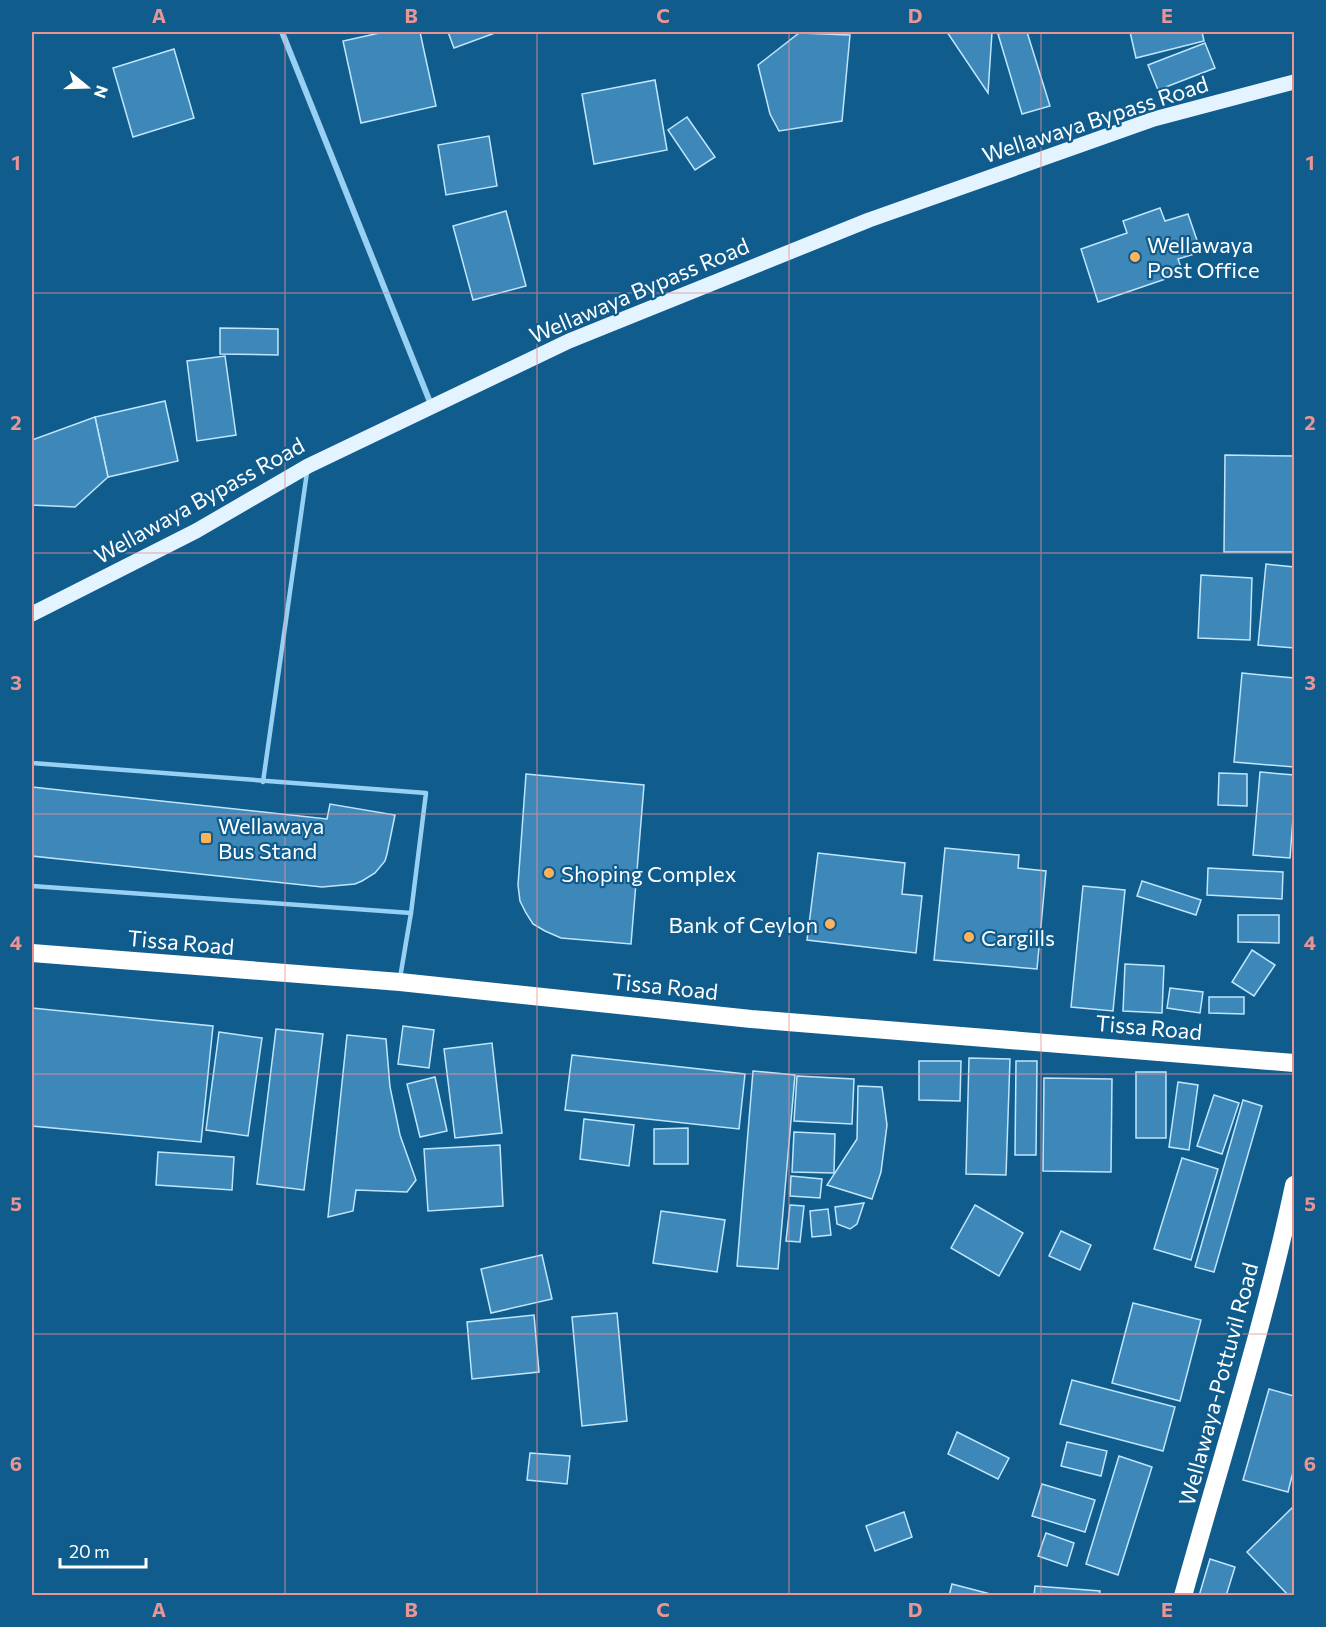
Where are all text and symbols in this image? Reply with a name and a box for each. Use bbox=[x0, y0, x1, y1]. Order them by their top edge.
text: A bbox=[152, 3, 166, 27]
text: B bbox=[404, 3, 418, 27]
text: C bbox=[656, 3, 670, 27]
text: D bbox=[908, 3, 922, 27]
text: E bbox=[1161, 3, 1173, 27]
north arrow bbox=[57, 57, 117, 117]
street label: Wellawaya Bypass Road bbox=[979, 70, 1211, 168]
text: N bbox=[91, 83, 113, 101]
text: 1 bbox=[11, 150, 21, 174]
text: 1 bbox=[1305, 150, 1315, 174]
street label: Wellawaya Bypass Road bbox=[525, 231, 753, 349]
place label: Wellawaya Post Office bbox=[1147, 231, 1260, 283]
marker: Wellawaya Post Office bbox=[1128, 250, 1142, 264]
text: 2 bbox=[10, 410, 22, 434]
text: 2 bbox=[1304, 410, 1316, 434]
street label: Wellawaya Bypass Road bbox=[89, 431, 309, 569]
text: 3 bbox=[10, 670, 22, 694]
text: 3 bbox=[1304, 670, 1316, 694]
place label: Wellawaya Bus Stand bbox=[218, 812, 324, 864]
marker: Wellawaya Bus Stand bbox=[199, 831, 213, 845]
place label: Shoping Complex bbox=[561, 860, 737, 887]
marker: Shoping Complex bbox=[542, 866, 556, 880]
place label: Bank of Ceylon bbox=[669, 911, 818, 938]
marker: Bank of Ceylon bbox=[823, 917, 837, 931]
street label: Tissa Road bbox=[127, 924, 235, 960]
place label: Cargills bbox=[981, 924, 1055, 951]
text: 4 bbox=[10, 930, 22, 954]
marker: Cargills bbox=[962, 930, 976, 944]
text: 4 bbox=[1304, 930, 1316, 954]
street label: Tissa Road bbox=[610, 967, 720, 1005]
street label: Tissa Road bbox=[1095, 1009, 1203, 1045]
text: 5 bbox=[10, 1191, 22, 1215]
text: 5 bbox=[1304, 1191, 1316, 1215]
street label: Wellawaya-Pottuvil Road bbox=[1173, 1260, 1263, 1508]
text: 6 bbox=[10, 1451, 22, 1475]
text: 6 bbox=[1304, 1451, 1316, 1475]
scale bar bbox=[60, 1531, 146, 1569]
text: 20 m bbox=[69, 1540, 110, 1562]
text: A bbox=[152, 1597, 166, 1621]
text: B bbox=[404, 1597, 418, 1621]
text: C bbox=[656, 1597, 670, 1621]
text: D bbox=[908, 1597, 922, 1621]
text: E bbox=[1161, 1597, 1173, 1621]

